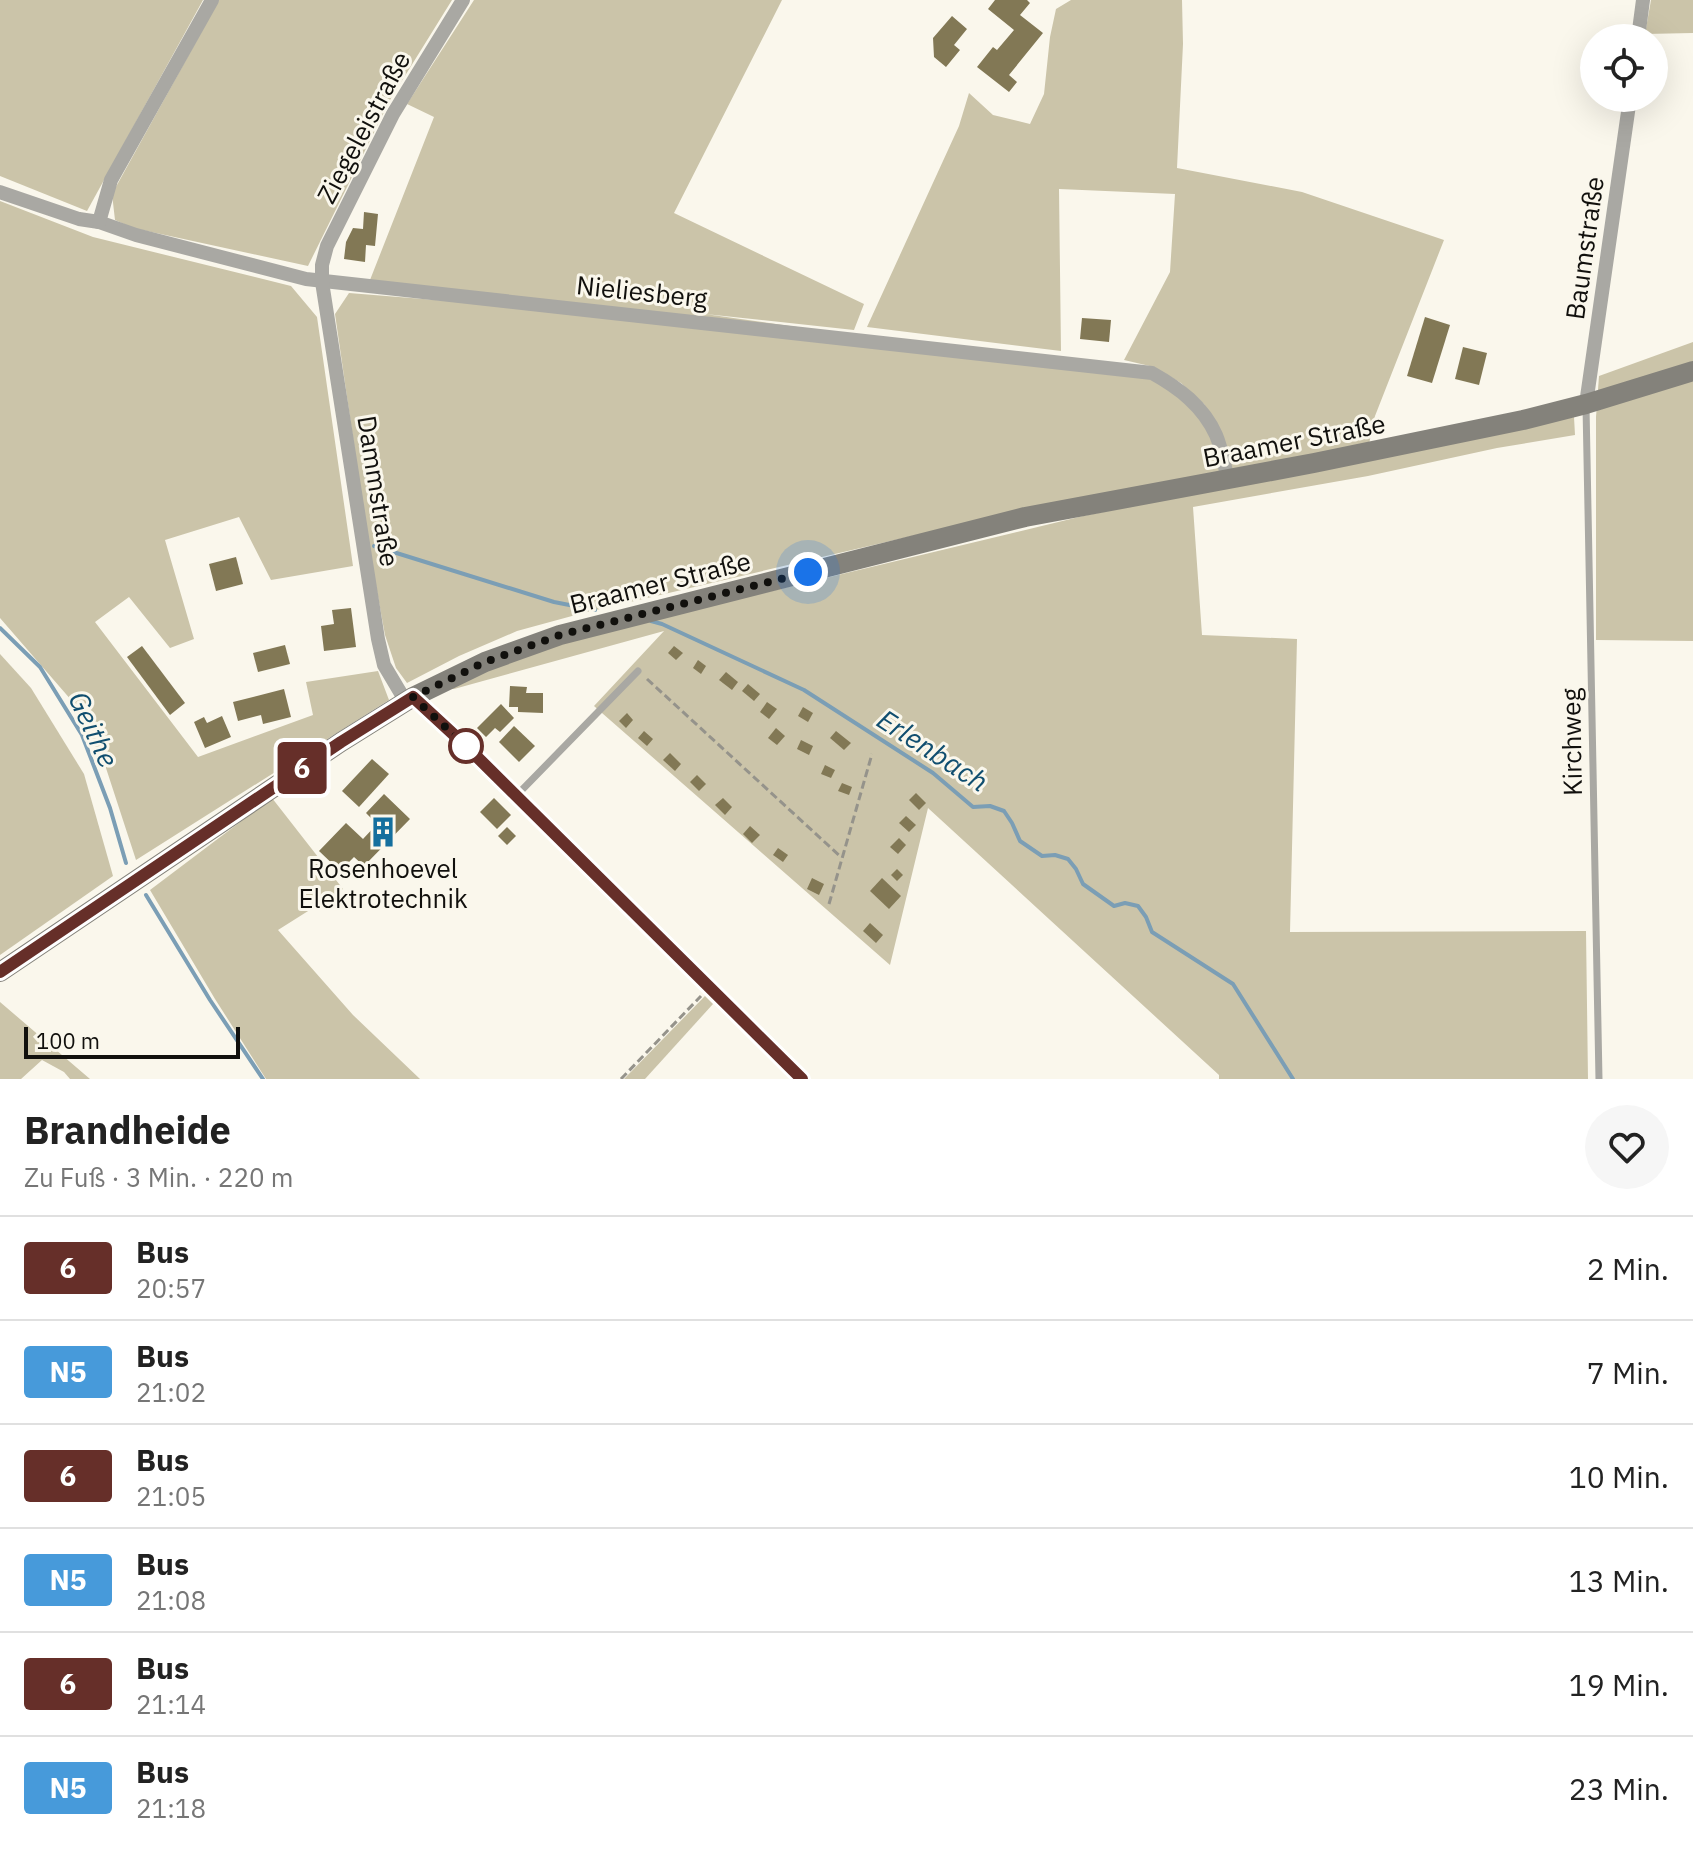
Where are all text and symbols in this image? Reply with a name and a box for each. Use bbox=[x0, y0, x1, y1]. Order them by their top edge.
map controls bbox=[1580, 24, 1668, 112]
button: locate bbox=[1580, 24, 1668, 112]
street label: Ziegeleistraße bbox=[309, 45, 417, 209]
street label: Baumstraße bbox=[1557, 174, 1611, 322]
street label: Nieliesberg bbox=[575, 267, 710, 315]
street label: Braamer Straße bbox=[1200, 406, 1388, 474]
street label: Dammstraße bbox=[350, 413, 408, 569]
street label: Braamer Straße bbox=[566, 543, 754, 621]
your location bbox=[788, 552, 828, 592]
water label: Geithe bbox=[60, 685, 128, 773]
street label: Kirchweg bbox=[1553, 687, 1589, 796]
water label: Erlenbach bbox=[870, 700, 996, 800]
unlabelled marker bbox=[449, 729, 483, 763]
line badge: 6 bbox=[276, 742, 328, 794]
text: 6 bbox=[294, 749, 310, 786]
building icon: Rosenhoevel Elektrotechnik bbox=[366, 815, 400, 849]
place label: Rosenhoevel Elektrotechnik bbox=[298, 851, 468, 915]
scale bar bbox=[24, 1023, 240, 1059]
text: 100 m bbox=[36, 1026, 100, 1055]
text: Brandheide bbox=[24, 1105, 231, 1154]
button: heart bbox=[1585, 1105, 1669, 1189]
text: Zu Fuß · 3 Min. · 220 m bbox=[24, 1160, 293, 1194]
text: Bus bbox=[136, 1232, 189, 1271]
text: 6 bbox=[60, 1249, 76, 1286]
text: 2 Min. bbox=[1587, 1249, 1669, 1288]
text: 20:57 bbox=[136, 1271, 206, 1305]
text: Bus bbox=[136, 1336, 189, 1375]
text: N5 bbox=[49, 1353, 87, 1390]
text: 7 Min. bbox=[1587, 1353, 1669, 1392]
text: 21:02 bbox=[136, 1375, 206, 1409]
text: Bus bbox=[136, 1440, 189, 1479]
text: 6 bbox=[60, 1457, 76, 1494]
text: 10 Min. bbox=[1569, 1457, 1669, 1496]
text: 21:05 bbox=[136, 1479, 206, 1513]
text: Bus bbox=[136, 1544, 189, 1583]
text: N5 bbox=[49, 1561, 87, 1598]
text: 13 Min. bbox=[1569, 1561, 1669, 1600]
text: 21:08 bbox=[136, 1583, 206, 1617]
text: Bus bbox=[136, 1648, 189, 1687]
text: 6 bbox=[60, 1665, 76, 1702]
text: 19 Min. bbox=[1569, 1665, 1669, 1704]
text: 21:14 bbox=[136, 1687, 206, 1721]
text: Bus bbox=[136, 1752, 189, 1791]
text: N5 bbox=[49, 1769, 87, 1806]
text: 23 Min. bbox=[1569, 1769, 1669, 1808]
text: 21:18 bbox=[136, 1791, 206, 1825]

